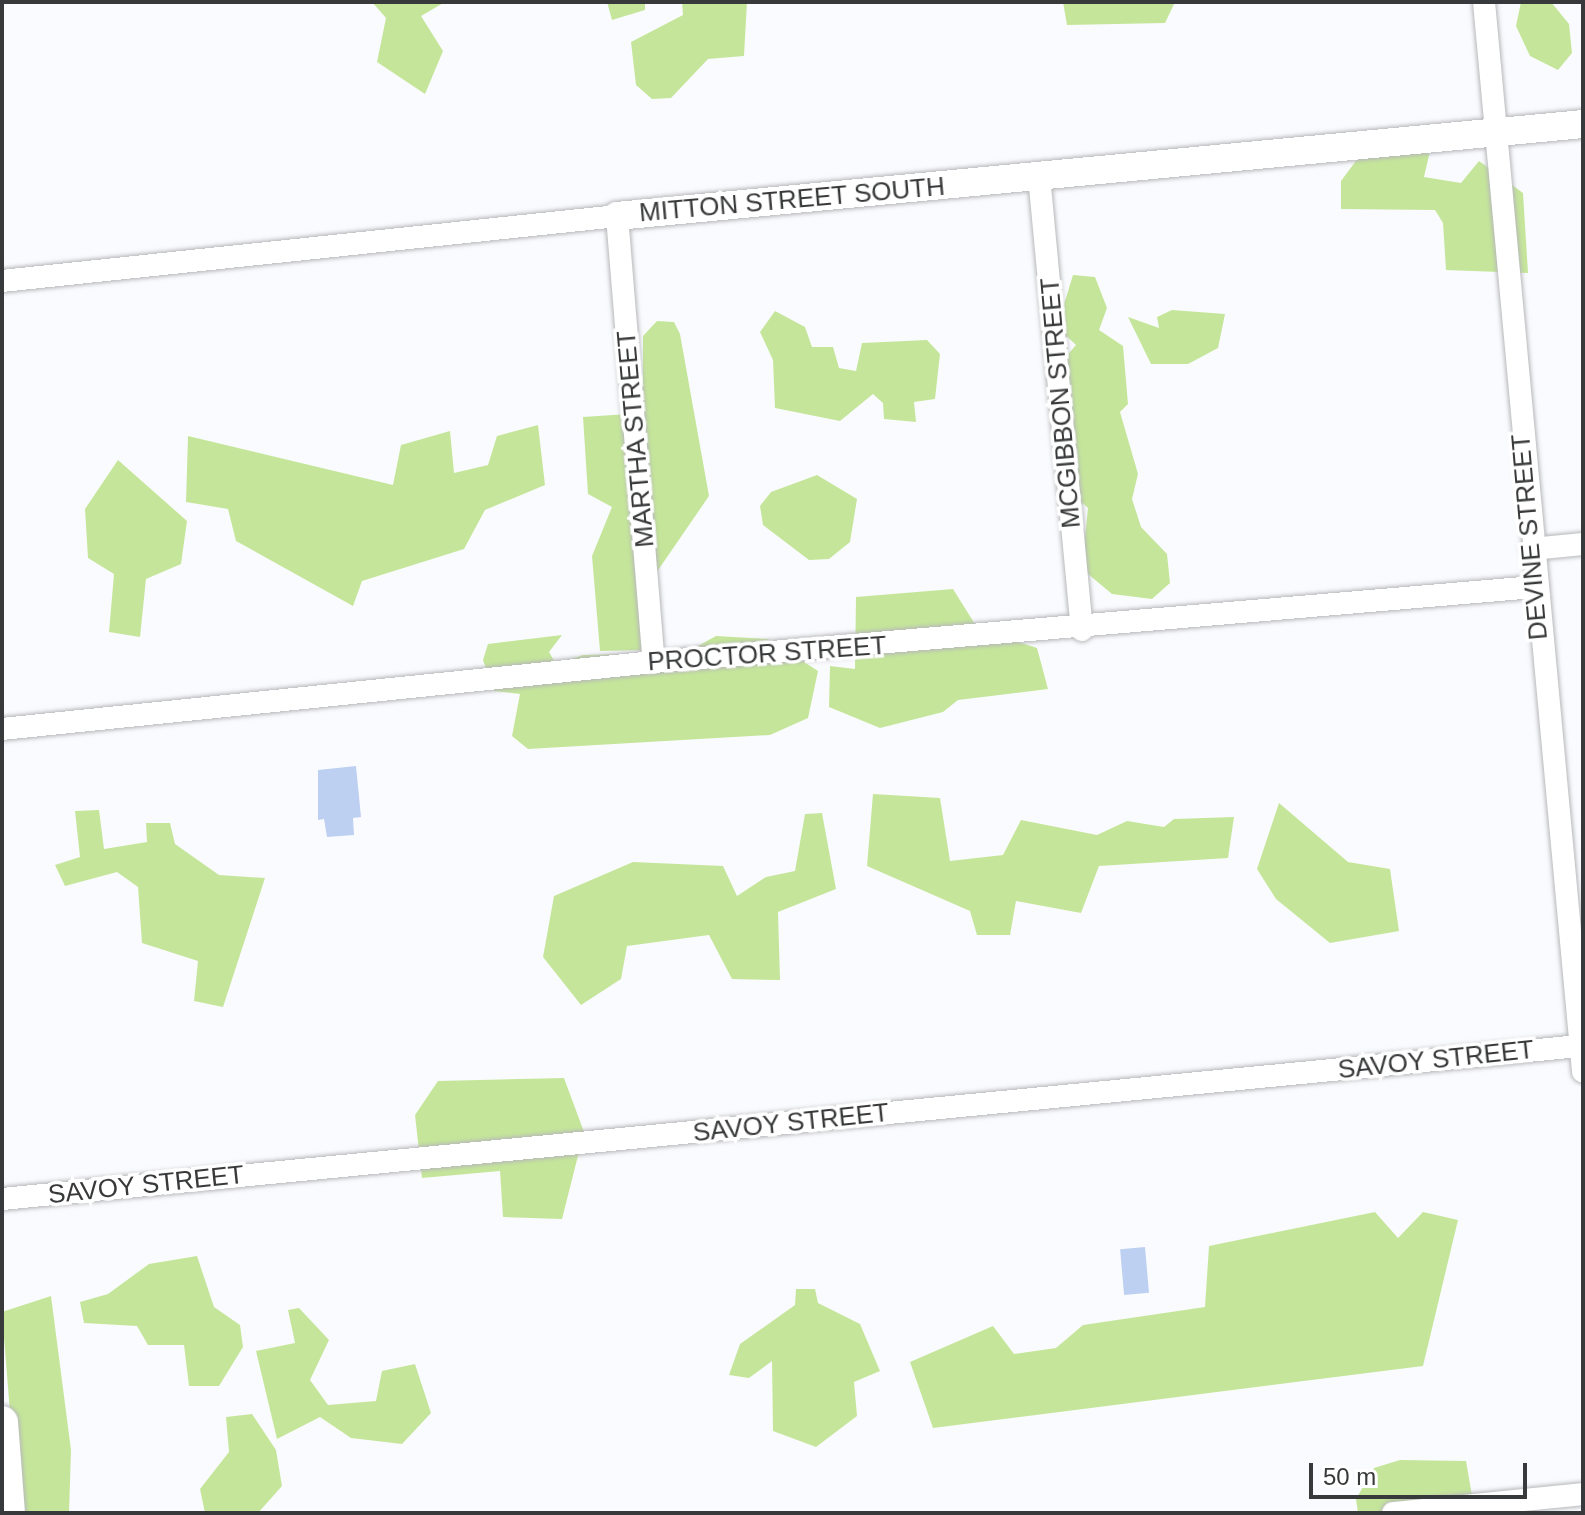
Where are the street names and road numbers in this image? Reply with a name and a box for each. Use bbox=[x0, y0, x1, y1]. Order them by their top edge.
street label: MITTON STREET SOUTH bbox=[638, 171, 946, 229]
street label: MCGIBBON STREET bbox=[1035, 276, 1087, 530]
street label: MARTHA STREET bbox=[611, 329, 661, 549]
street label: DEVINE STREET bbox=[1505, 433, 1555, 641]
street label: PROCTOR STREET bbox=[647, 630, 887, 678]
street label: SAVOY STREET bbox=[1336, 1034, 1536, 1086]
street label: SAVOY STREET bbox=[691, 1097, 891, 1149]
street label: SAVOY STREET bbox=[46, 1159, 246, 1211]

